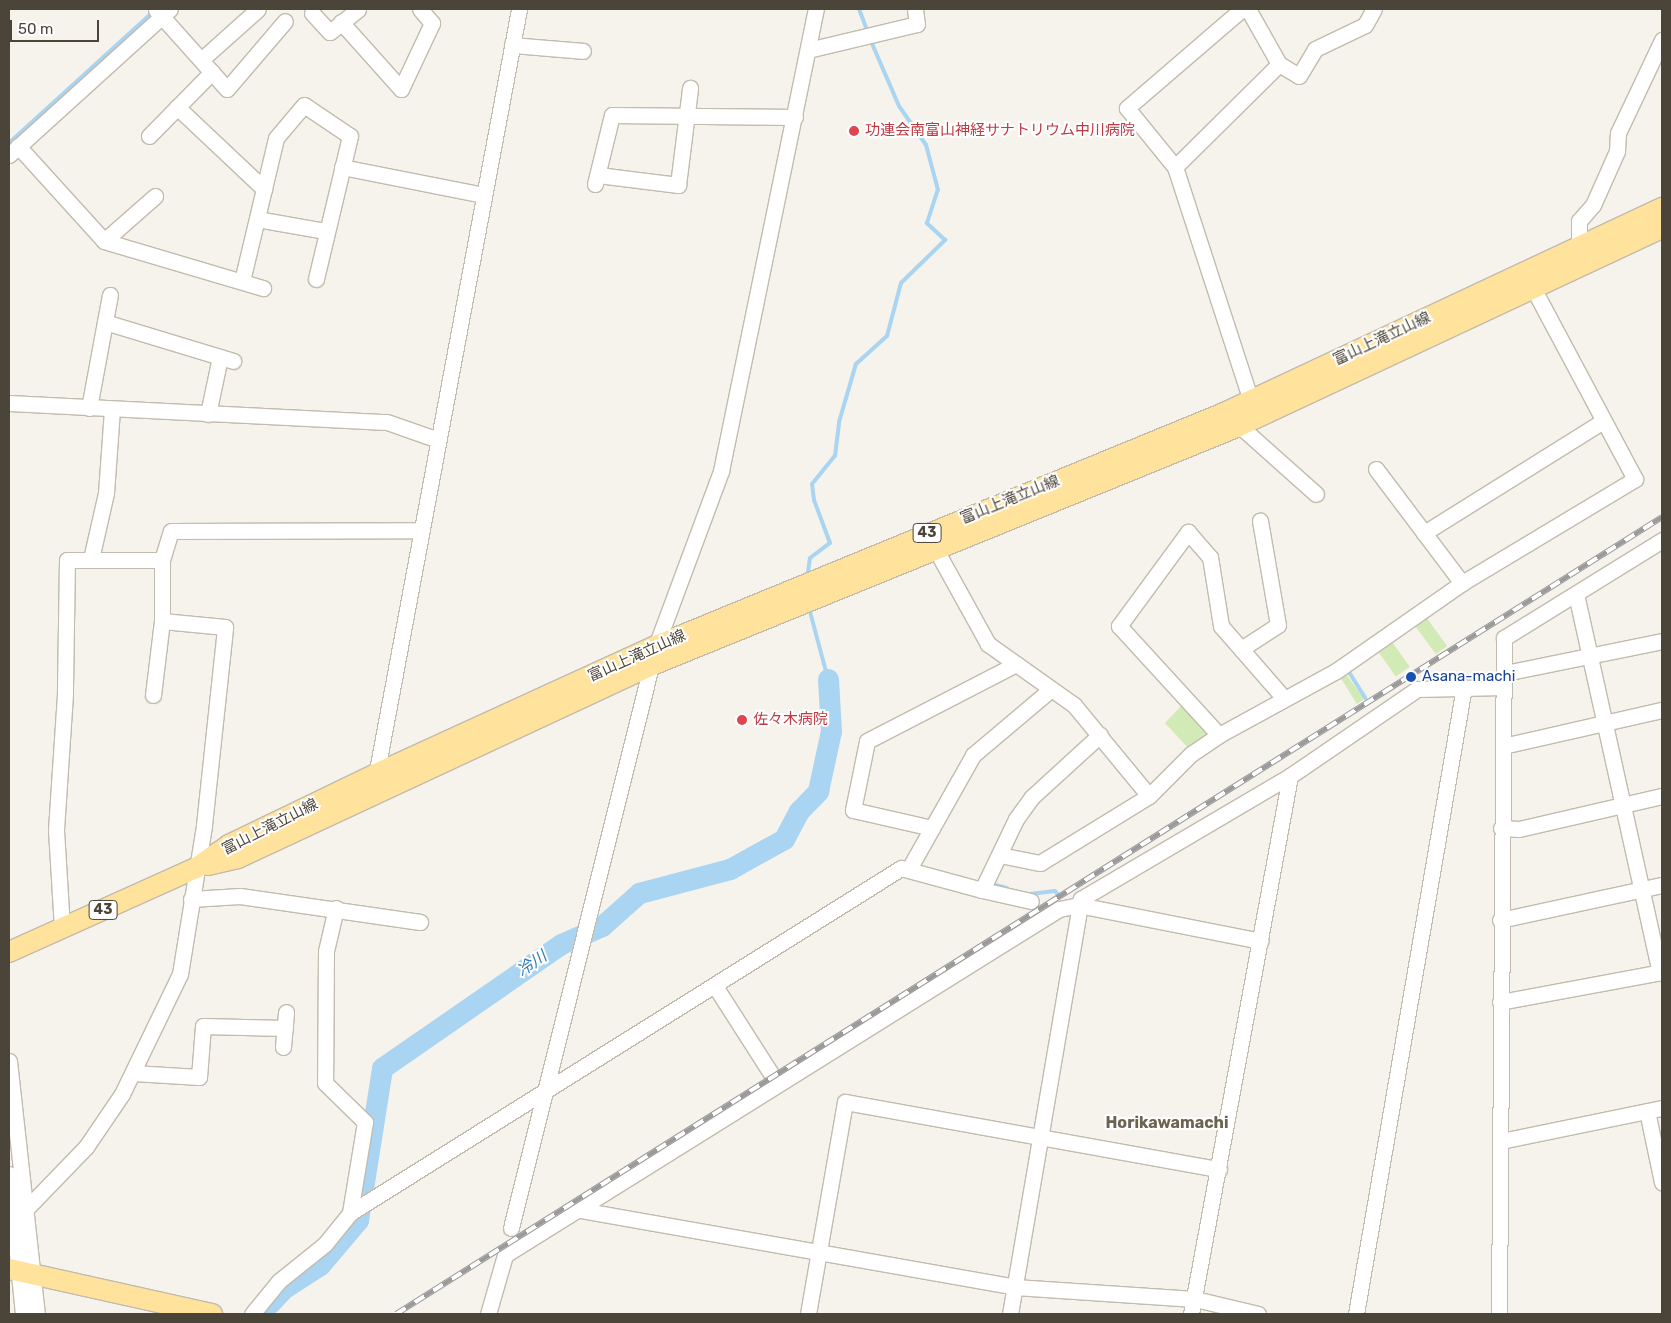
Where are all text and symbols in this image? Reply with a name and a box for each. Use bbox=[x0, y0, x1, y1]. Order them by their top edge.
scale bar bbox=[12, 10, 101, 42]
text: 50 m bbox=[18, 20, 53, 38]
place label: 功連会南富山神経サナトリウム中川病院 bbox=[865, 122, 1135, 140]
marker: 功連会南富山神経サナトリウム中川病院 bbox=[847, 124, 861, 138]
street label: 富山上滝立山線 bbox=[1331, 309, 1433, 369]
street label: 富山上滝立山線 bbox=[958, 472, 1062, 528]
road number: 43 bbox=[912, 522, 942, 544]
street label: 富山上滝立山線 bbox=[585, 626, 689, 686]
place label: Asana-machi bbox=[1422, 668, 1515, 686]
marker: Asana-machi bbox=[1404, 670, 1418, 684]
place label: 佐々木病院 bbox=[753, 711, 828, 729]
marker: 佐々木病院 bbox=[735, 713, 749, 727]
street label: 富山上滝立山線 bbox=[219, 795, 321, 859]
road number: 43 bbox=[88, 898, 118, 922]
water label: 冷川 bbox=[513, 947, 551, 981]
district label: Horikawamachi bbox=[1105, 1113, 1229, 1133]

